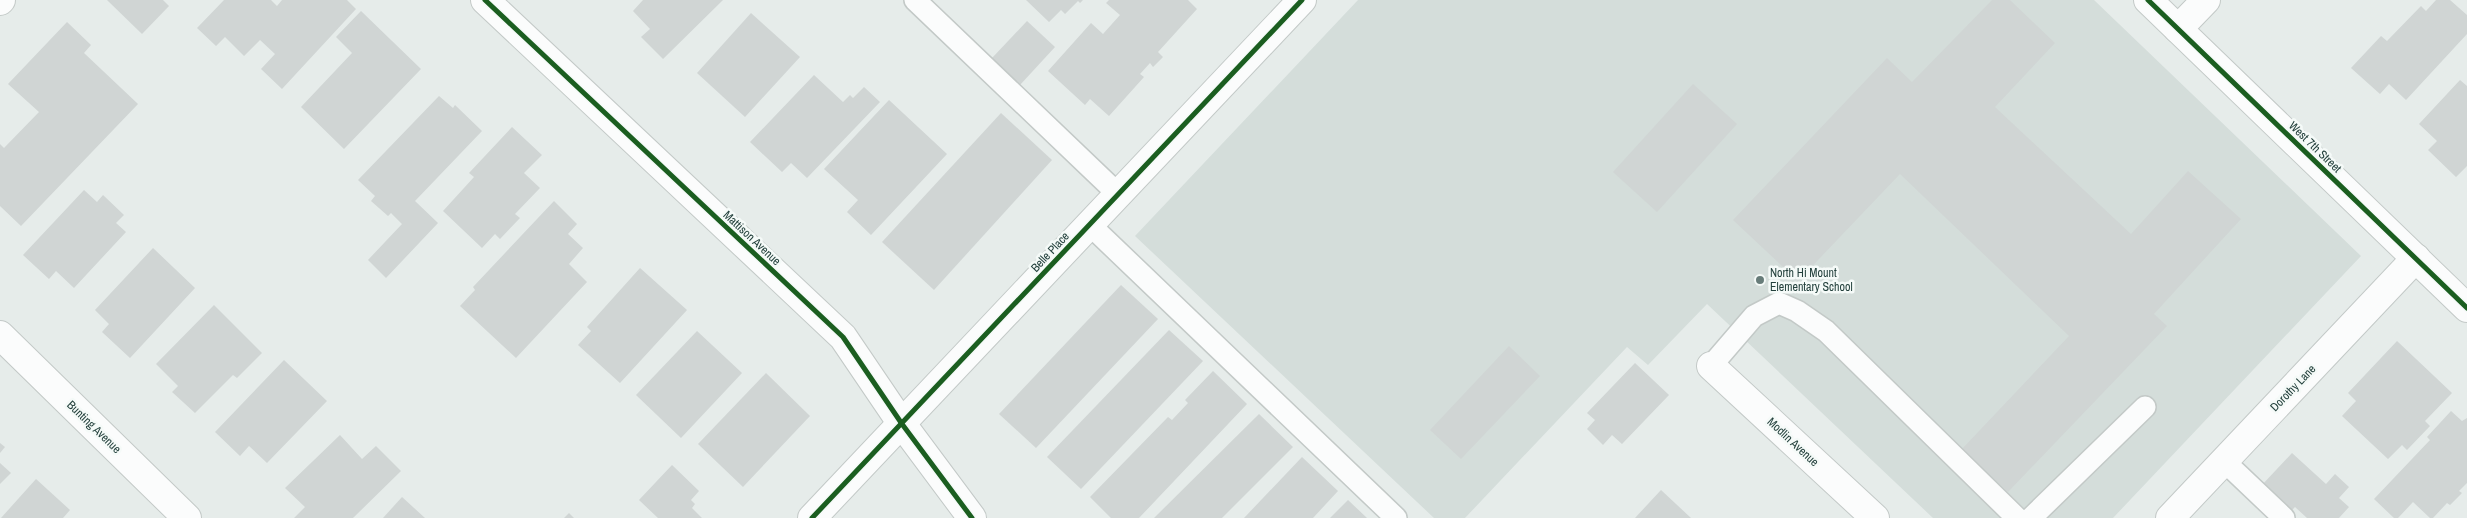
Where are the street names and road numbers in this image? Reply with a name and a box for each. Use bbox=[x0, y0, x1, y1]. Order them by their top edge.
street label: West 7th Street bbox=[2285, 118, 2345, 176]
street label: Mattison Avenue bbox=[720, 207, 784, 269]
street label: Belle Place bbox=[1027, 229, 1073, 275]
street label: Dorothy Lane bbox=[2267, 361, 2319, 415]
street label: Bunting Avenue bbox=[64, 397, 124, 457]
street label: Modlin Avenue bbox=[1764, 414, 1822, 470]

